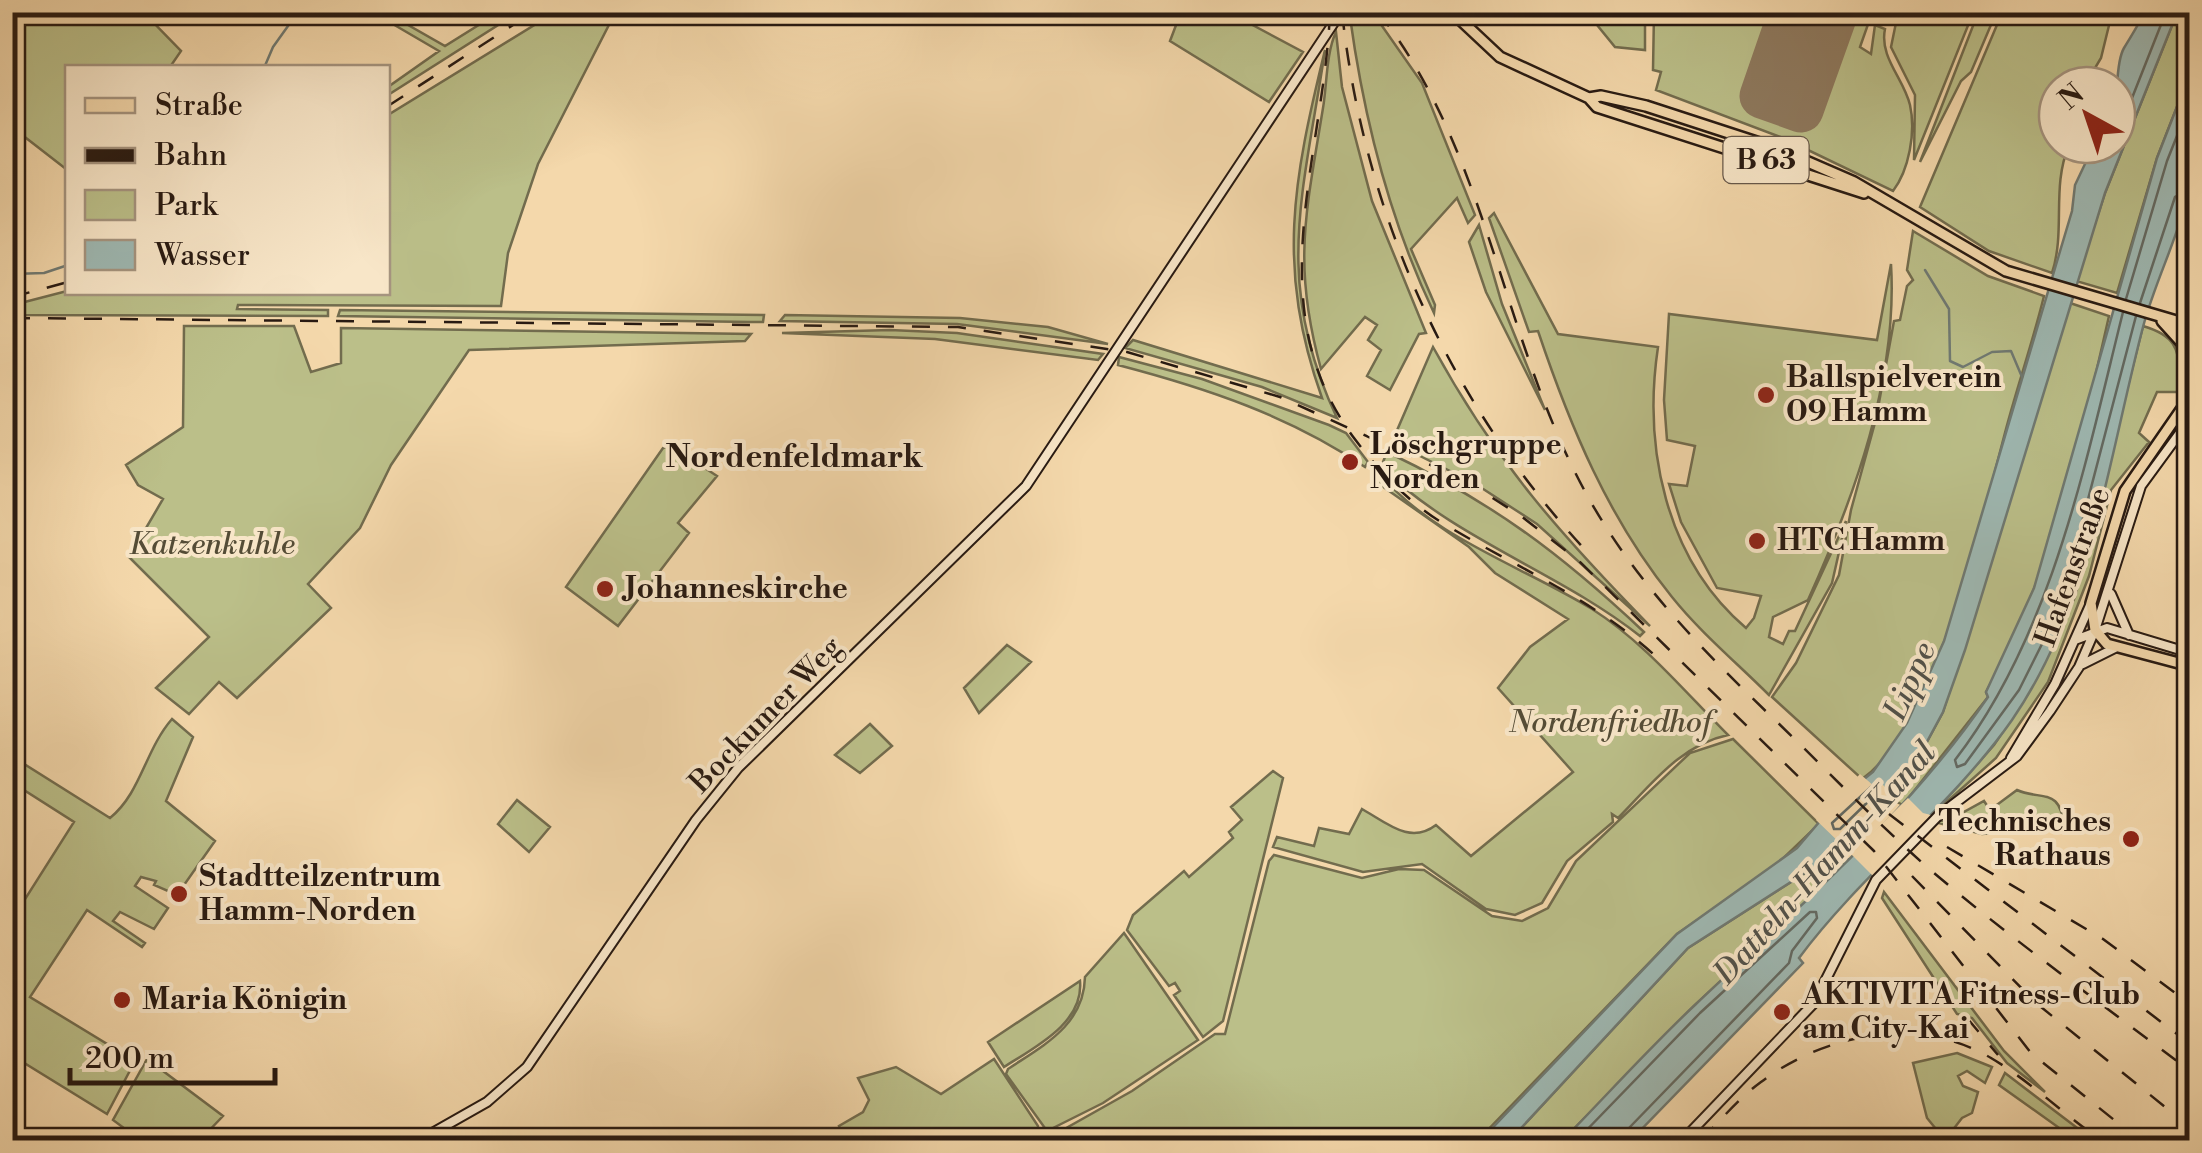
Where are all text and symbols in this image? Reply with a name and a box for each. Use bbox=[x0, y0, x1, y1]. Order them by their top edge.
legend bbox=[65, 65, 390, 295]
north arrow bbox=[2037, 65, 2137, 165]
text: N bbox=[2052, 76, 2092, 118]
text: Straße bbox=[155, 87, 243, 125]
text: Bahn bbox=[154, 137, 227, 175]
road number: B 63 bbox=[1724, 137, 1808, 183]
text: Park bbox=[155, 187, 219, 225]
text: Wasser bbox=[154, 237, 250, 275]
place label: Ballspielverein 09 Hamm bbox=[1786, 359, 2002, 431]
marker: Ballspielverein 09 Hamm bbox=[1755, 384, 1777, 406]
place label: Löschgruppe Norden bbox=[1370, 426, 1562, 498]
district label: Nordenfeldmark bbox=[666, 437, 924, 477]
marker: Löschgruppe Norden bbox=[1339, 451, 1361, 473]
street label: Hafenstraße bbox=[2027, 482, 2119, 652]
place label: HTC Hamm bbox=[1777, 522, 1945, 560]
park label: Katzenkuhle bbox=[129, 526, 295, 564]
marker: HTC Hamm bbox=[1746, 530, 1768, 552]
place label: Johanneskirche bbox=[621, 570, 848, 608]
marker: Johanneskirche bbox=[594, 578, 616, 600]
street label: Bockumer Weg bbox=[681, 628, 851, 802]
water label: Lippe bbox=[1875, 636, 1945, 727]
park label: Nordenfriedhof bbox=[1508, 704, 1719, 742]
water label: Datteln-Hamm-Kanal bbox=[1705, 733, 1945, 994]
place label: Technisches Rathaus bbox=[1938, 803, 2111, 875]
marker: Technisches Rathaus bbox=[2120, 828, 2142, 850]
place label: Stadtteilzentrum Hamm-Norden bbox=[199, 858, 441, 930]
marker: Stadtteilzentrum Hamm-Norden bbox=[168, 883, 190, 905]
place label: AKTIVITA Fitness-Club am City-Kai bbox=[1801, 976, 2140, 1048]
place label: Maria Königin bbox=[142, 981, 347, 1019]
marker: Maria Königin bbox=[111, 989, 133, 1011]
marker: AKTIVITA Fitness-Club am City-Kai bbox=[1771, 1001, 1793, 1023]
scale bar bbox=[70, 1023, 275, 1085]
text: 200 m bbox=[85, 1040, 174, 1078]

